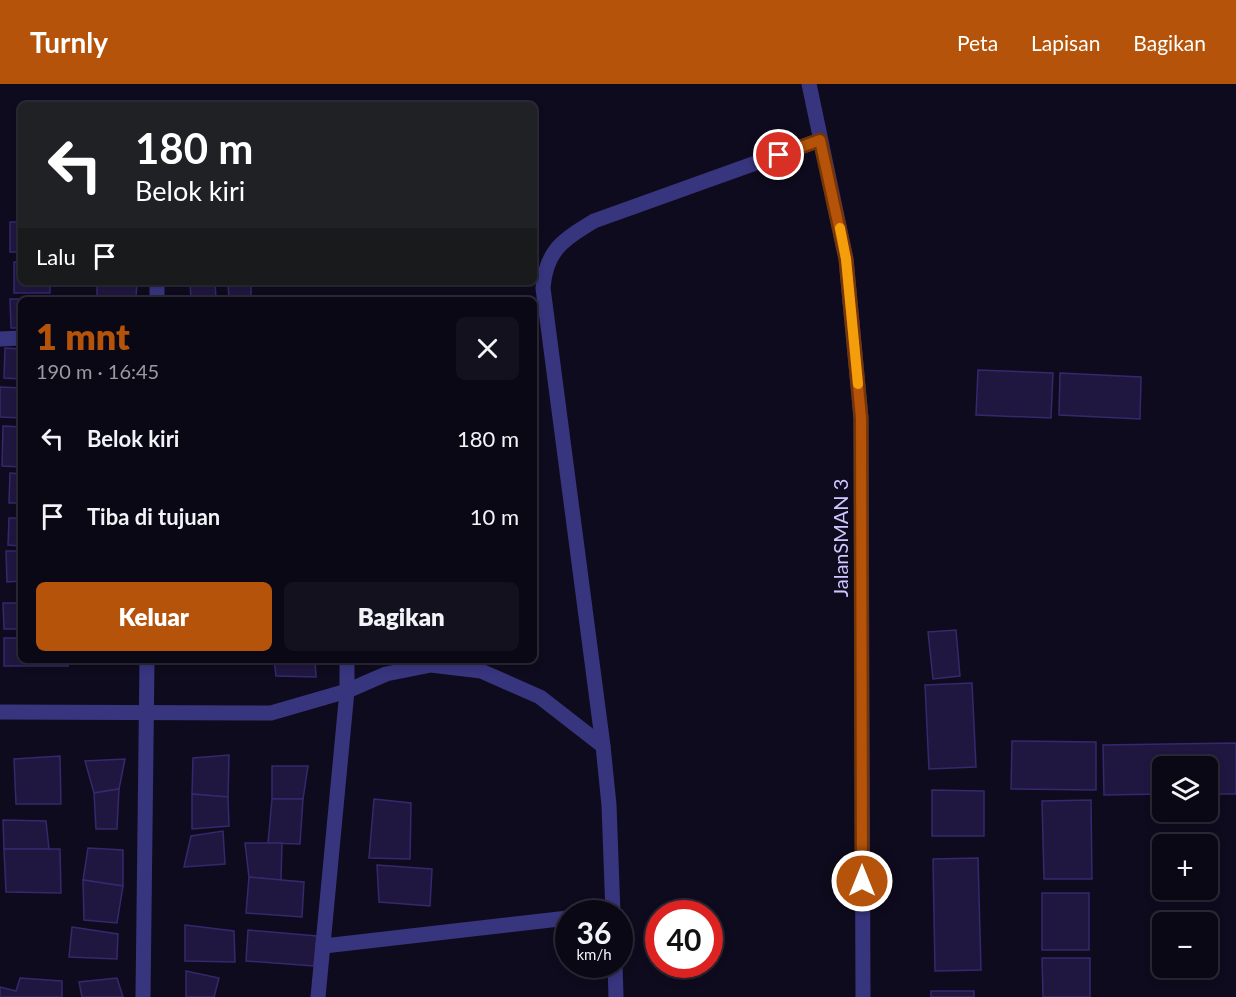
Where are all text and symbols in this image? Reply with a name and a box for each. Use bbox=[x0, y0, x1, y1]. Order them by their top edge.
text: Turnly bbox=[30, 25, 108, 59]
text: Peta bbox=[957, 30, 998, 55]
text: Lapisan bbox=[1031, 30, 1100, 55]
text: Bagikan bbox=[1133, 30, 1206, 55]
text: 180 m bbox=[135, 123, 253, 173]
icon: left bbox=[36, 126, 114, 204]
pin bbox=[753, 129, 804, 180]
icon: arrive bbox=[762, 138, 795, 171]
text: Belok kiri bbox=[135, 174, 245, 207]
icon: arrive bbox=[88, 240, 121, 273]
text: Lalu bbox=[36, 243, 76, 270]
text: 1 mnt bbox=[36, 314, 130, 358]
button: close bbox=[456, 317, 519, 380]
text: 190 m · 16:45 bbox=[36, 359, 159, 383]
icon: left bbox=[36, 422, 69, 455]
text: Belok kiri bbox=[87, 425, 179, 452]
text: 180 m bbox=[457, 425, 519, 452]
street label: JalanSMAN 3 bbox=[828, 479, 852, 597]
icon: arrive bbox=[36, 500, 69, 533]
text: Tiba di tujuan bbox=[87, 503, 220, 530]
text: 10 m bbox=[470, 503, 519, 530]
button: Keluar bbox=[36, 582, 272, 651]
button: Bagikan bbox=[284, 582, 519, 651]
map controls bbox=[1152, 756, 1218, 978]
button: layers bbox=[1152, 756, 1218, 822]
button: + bbox=[1152, 834, 1218, 900]
position arrow bbox=[830, 849, 894, 913]
speed limit sign: 40 bbox=[645, 900, 723, 978]
button: − bbox=[1152, 912, 1218, 978]
text: 36 bbox=[577, 914, 611, 950]
text: km/h bbox=[576, 945, 612, 963]

